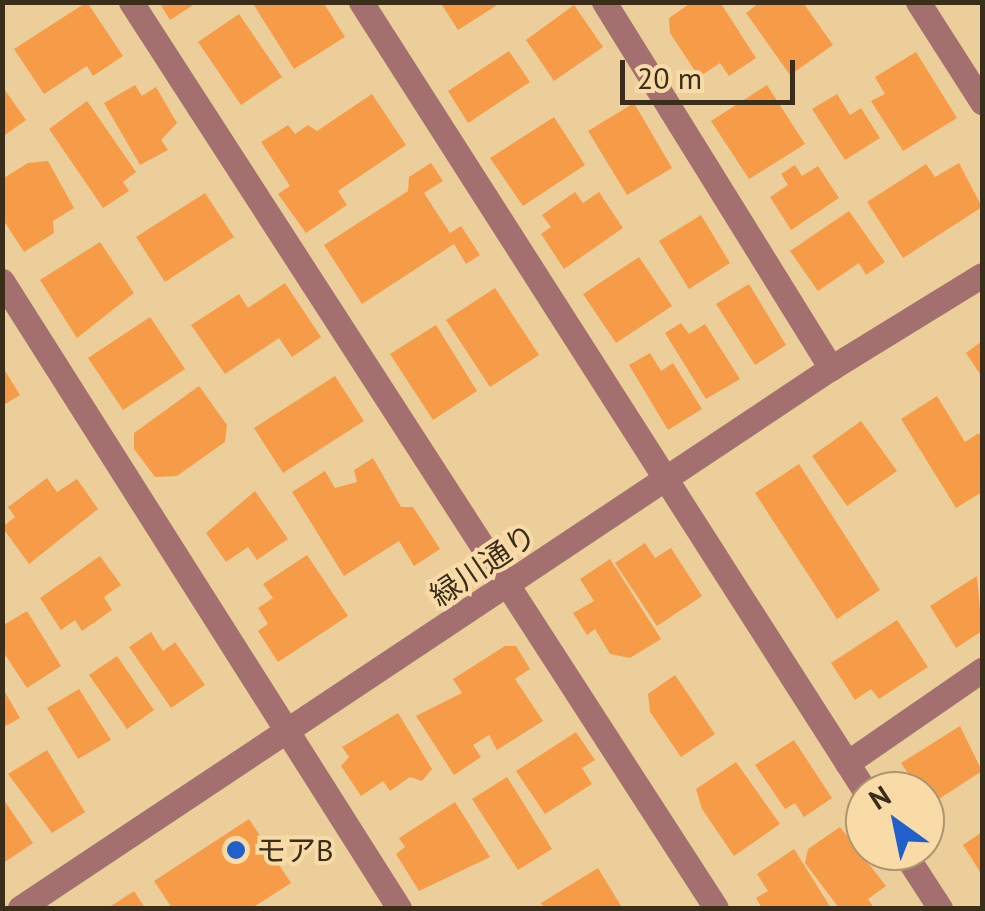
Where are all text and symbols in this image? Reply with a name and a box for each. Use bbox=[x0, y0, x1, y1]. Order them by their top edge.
scale bar bbox=[625, 40, 800, 102]
text: 20 m bbox=[637, 58, 702, 97]
street label: 緑川通り bbox=[423, 517, 543, 613]
north arrow bbox=[845, 771, 945, 871]
text: N bbox=[862, 777, 897, 818]
place label: モアB bbox=[256, 832, 334, 868]
marker: モアB bbox=[225, 839, 247, 861]

